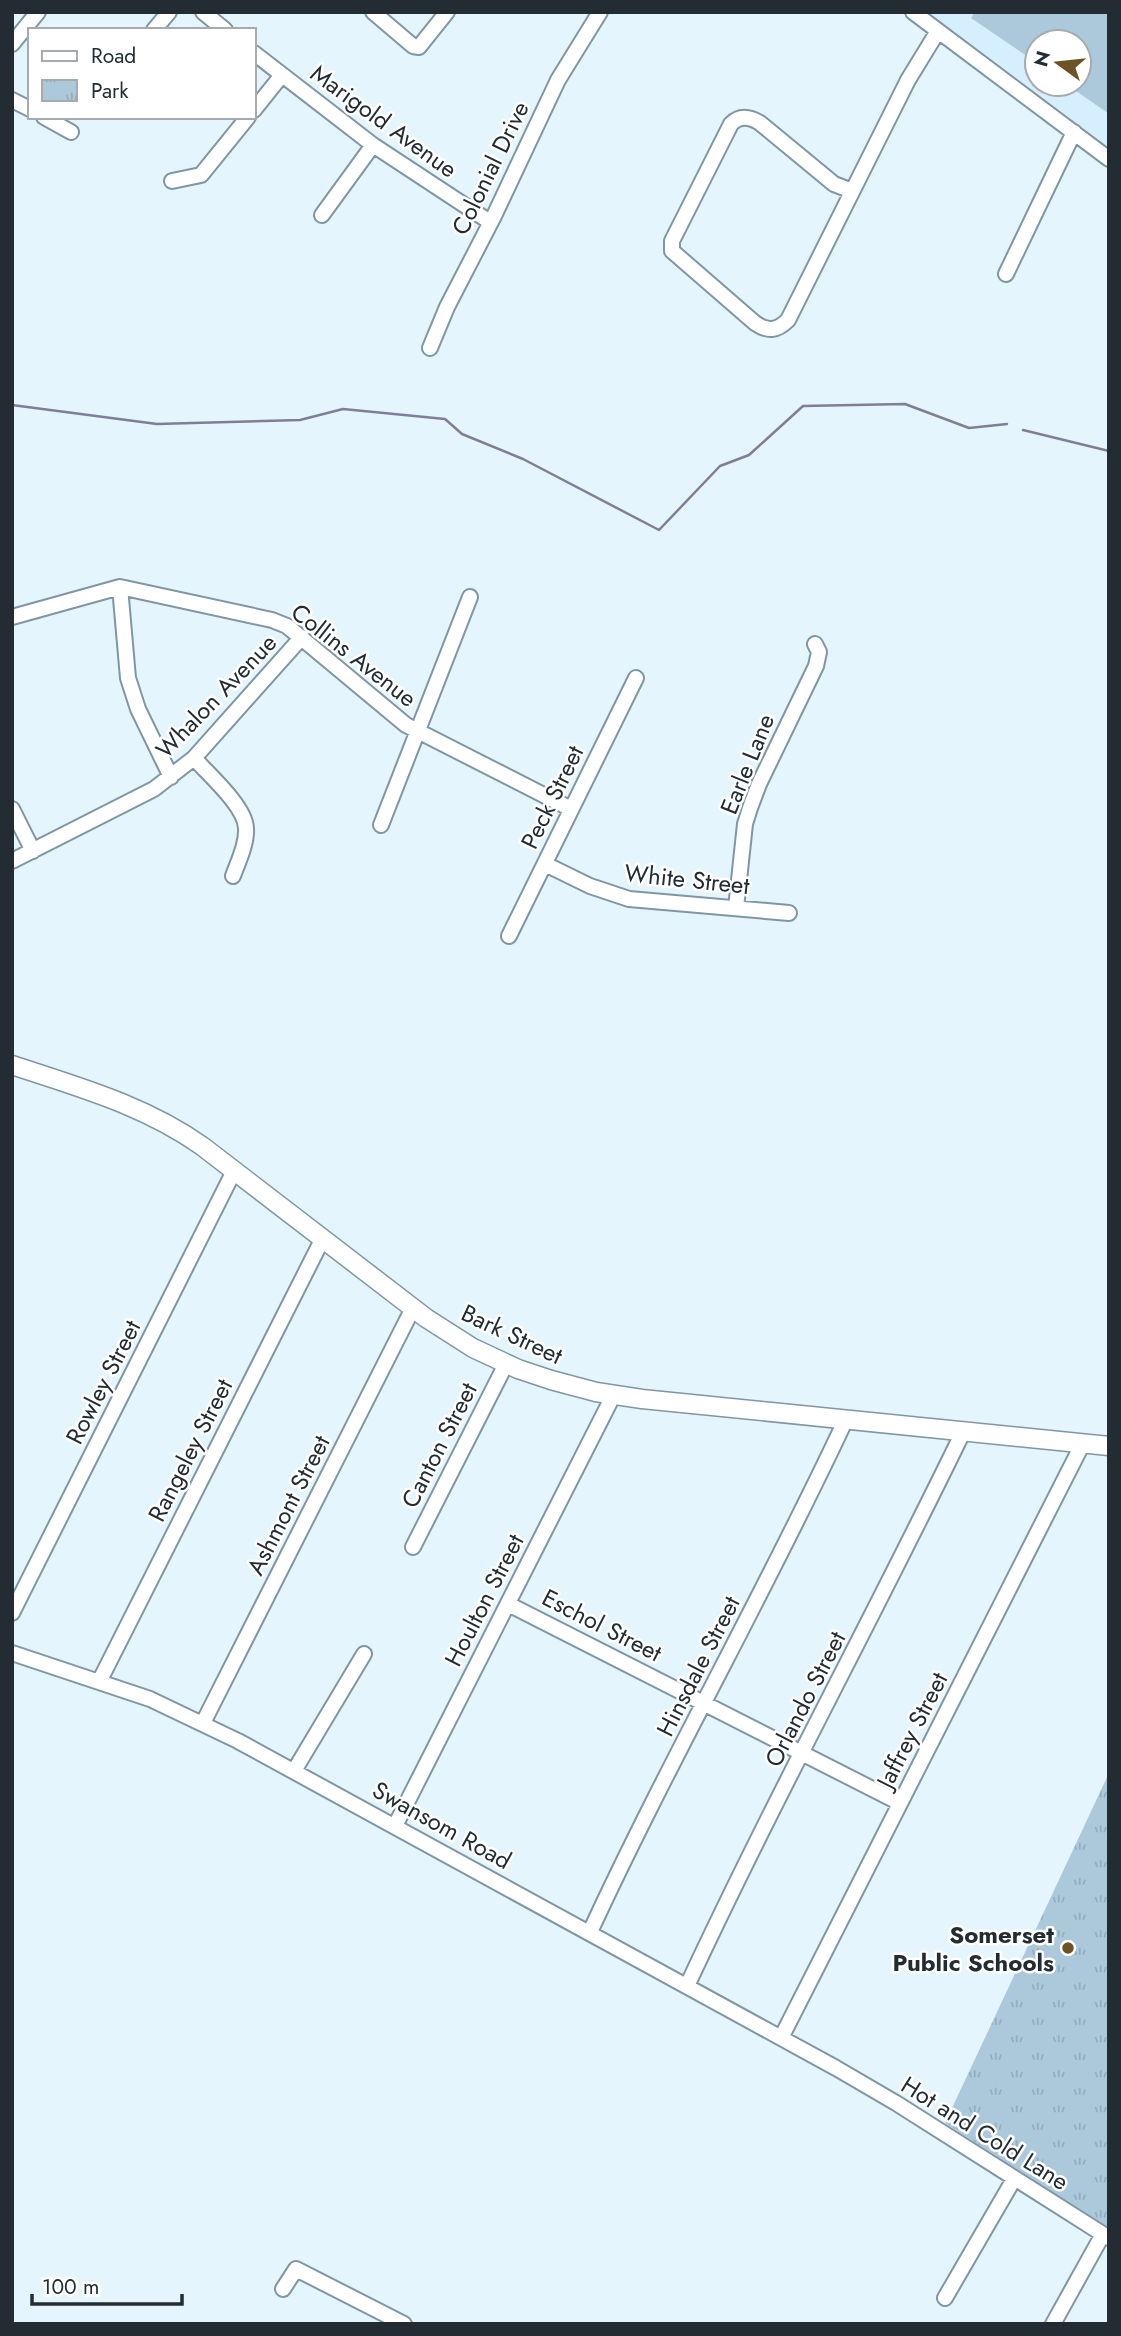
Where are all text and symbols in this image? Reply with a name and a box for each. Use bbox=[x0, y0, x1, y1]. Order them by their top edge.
legend bbox=[28, 28, 256, 119]
north arrow bbox=[1023, 28, 1093, 98]
text: Road bbox=[91, 41, 136, 71]
text: N bbox=[1027, 48, 1057, 70]
street label: Marigold Avenue bbox=[304, 56, 464, 186]
text: Park bbox=[91, 76, 129, 106]
street label: Colonial Drive bbox=[443, 95, 537, 241]
street label: Collins Avenue bbox=[284, 595, 424, 715]
street label: Whalon Avenue bbox=[147, 626, 285, 766]
street label: Earle Lane bbox=[711, 709, 783, 819]
street label: Peck Street bbox=[512, 739, 592, 855]
street label: White Street bbox=[623, 855, 751, 903]
street label: Bark Street bbox=[456, 1295, 569, 1373]
street label: Rowley Street bbox=[57, 1314, 149, 1450]
street label: Rangeley Street bbox=[139, 1372, 241, 1528]
street label: Canton Street bbox=[392, 1376, 486, 1514]
street label: Ashmont Street bbox=[238, 1429, 338, 1581]
street label: Houlton Street bbox=[436, 1528, 532, 1672]
street label: Eschol Street bbox=[536, 1580, 668, 1670]
street label: Hinsdale Street bbox=[648, 1590, 748, 1742]
street label: Orlando Street bbox=[756, 1625, 854, 1773]
street label: Jaffrey Street bbox=[866, 1666, 956, 1797]
street label: Swansom Road bbox=[366, 1772, 518, 1878]
place label: Somerset Public Schools bbox=[893, 1917, 1054, 1980]
marker: Somerset Public Schools bbox=[1060, 1940, 1076, 1956]
street label: Hot and Cold Lane bbox=[895, 2067, 1075, 2199]
scale bar bbox=[32, 2262, 182, 2306]
text: 100 m bbox=[42, 2272, 99, 2302]

